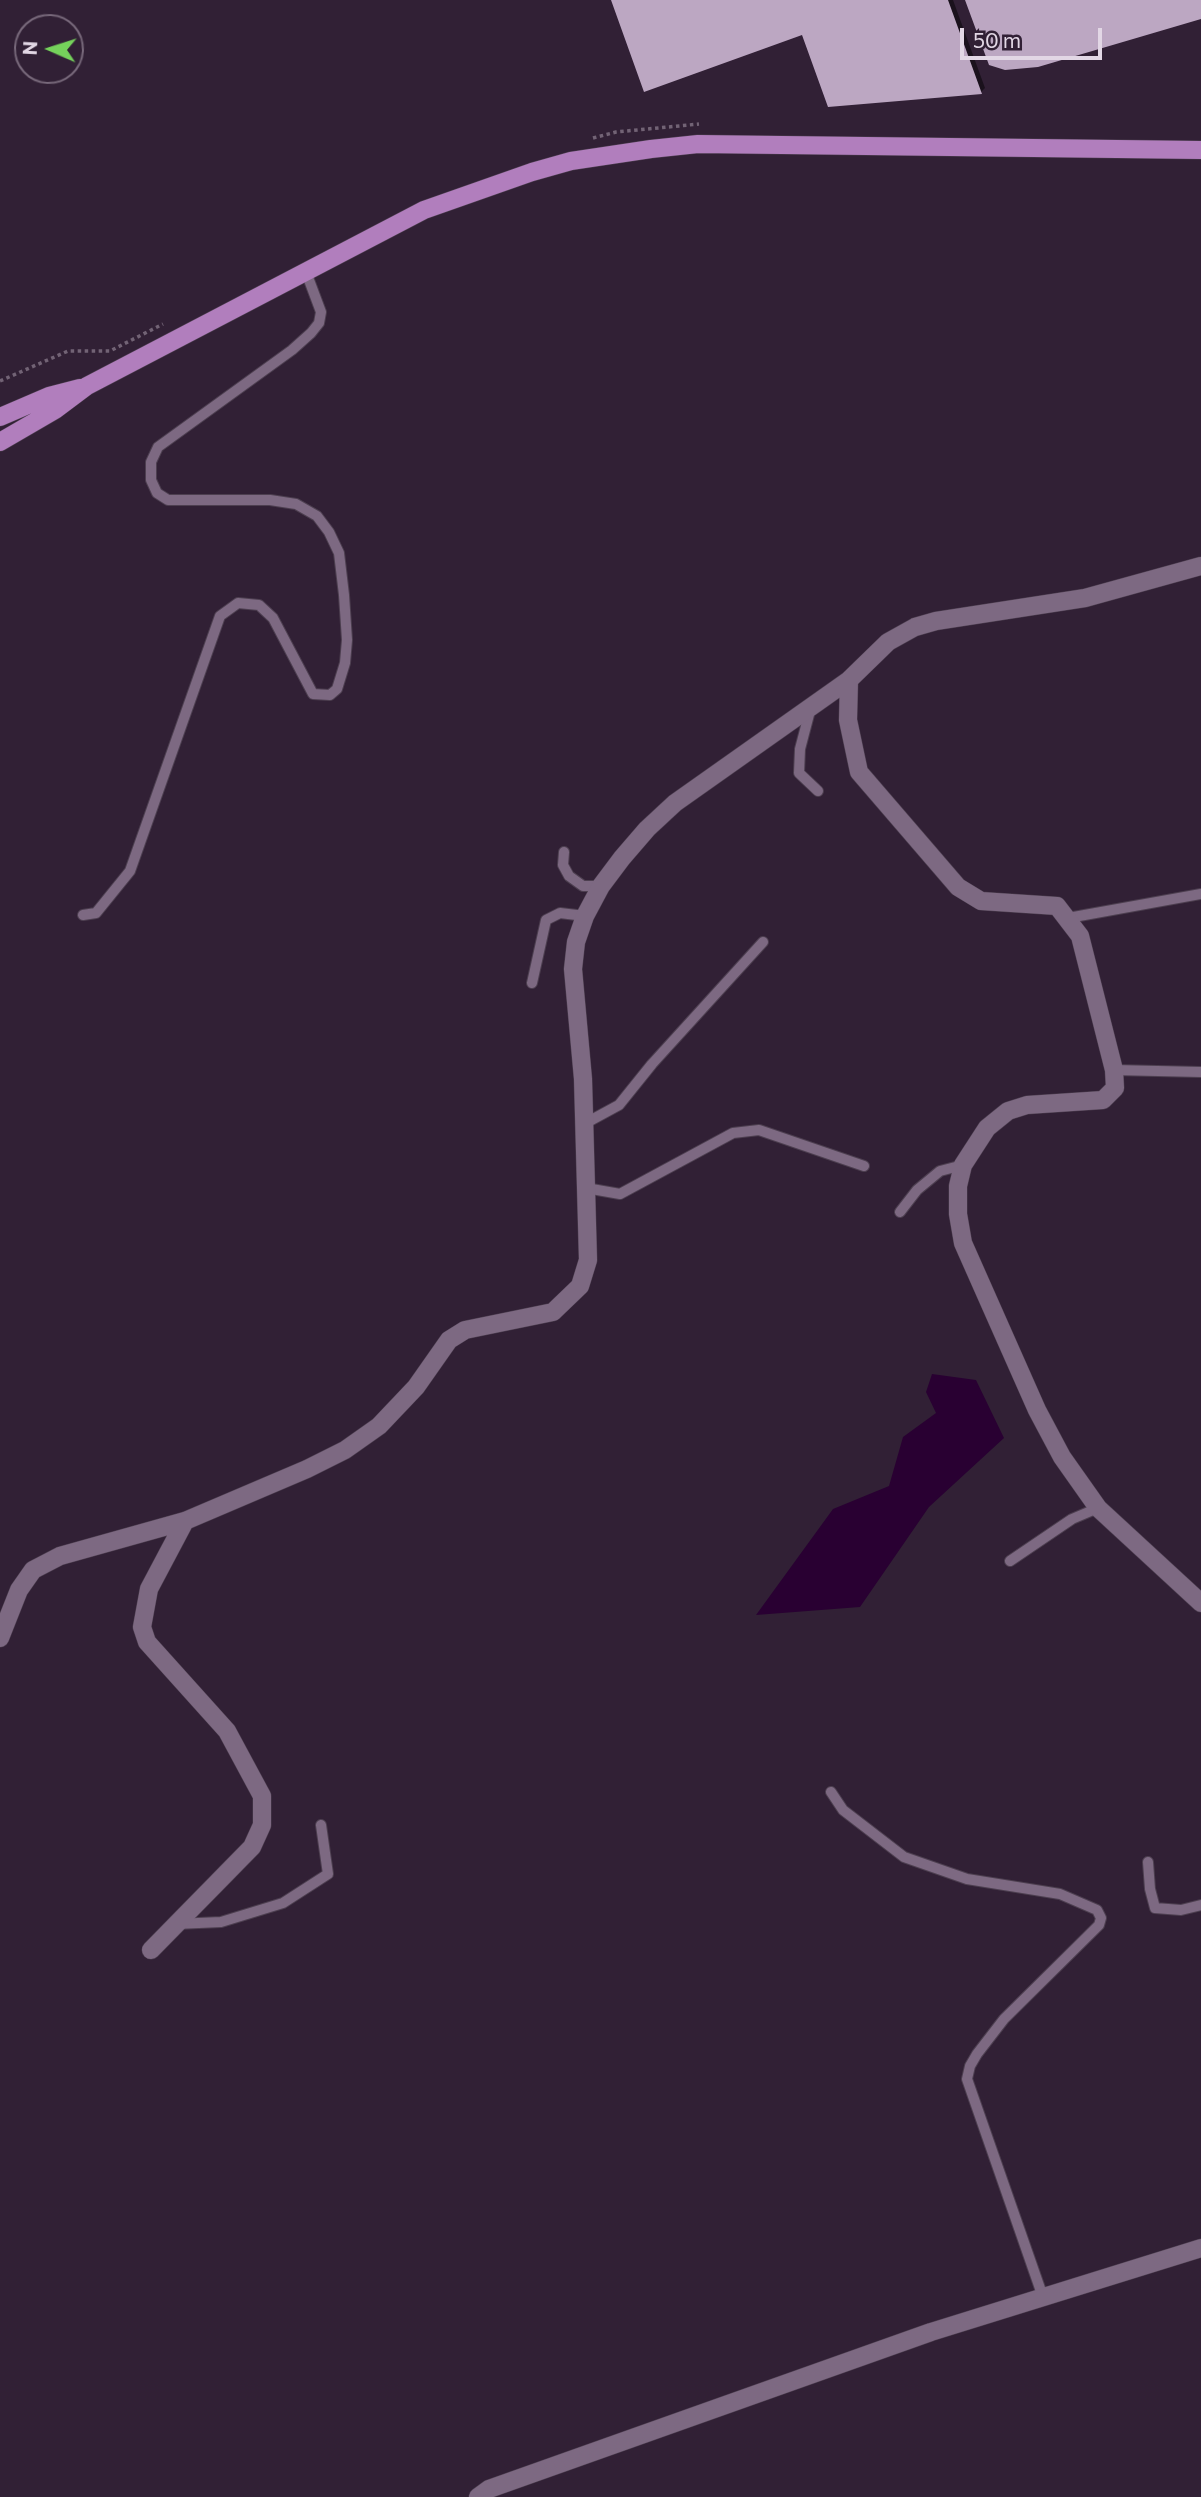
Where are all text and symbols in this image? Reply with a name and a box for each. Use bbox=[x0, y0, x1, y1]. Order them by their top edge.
north arrow bbox=[14, 14, 84, 84]
scale bar bbox=[963, 14, 1105, 58]
text: 50 m bbox=[973, 27, 1021, 52]
text: N bbox=[18, 40, 41, 56]

